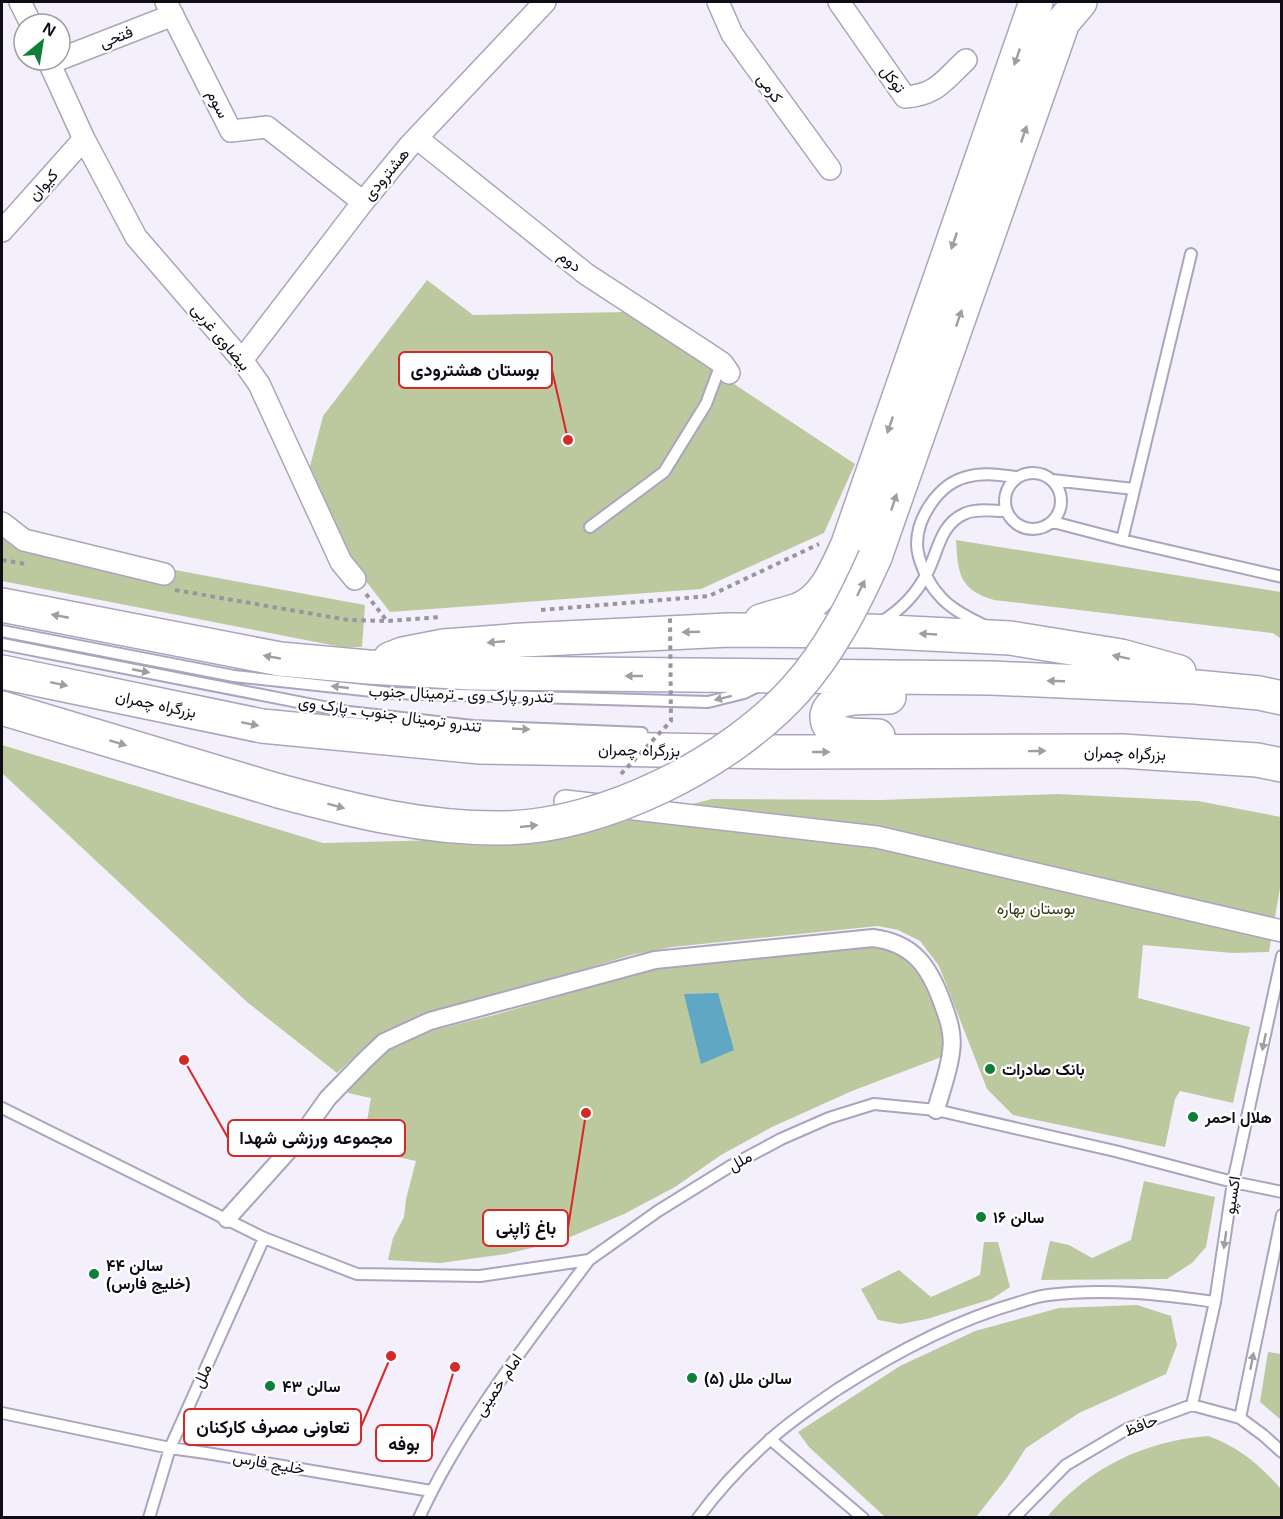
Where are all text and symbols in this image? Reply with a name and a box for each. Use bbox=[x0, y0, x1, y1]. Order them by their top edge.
north arrow bbox=[12, 12, 72, 72]
text: N bbox=[40, 19, 59, 40]
street label: فتحی bbox=[97, 23, 136, 53]
one-way arrow bbox=[1012, 48, 1022, 66]
street label: توکل bbox=[876, 62, 909, 97]
street label: کرمی bbox=[752, 70, 786, 107]
street label: سوم bbox=[202, 87, 232, 122]
one-way arrow bbox=[1019, 125, 1029, 143]
street label: هشترودی bbox=[359, 145, 414, 205]
street label: کیوان bbox=[25, 166, 63, 205]
one-way arrow bbox=[948, 232, 958, 250]
street label: دوم bbox=[554, 247, 585, 277]
street label: بیضاوی غربی bbox=[187, 300, 254, 375]
one-way arrow bbox=[954, 309, 964, 327]
callout: بوستان هشترودی bbox=[399, 352, 552, 388]
text: بوستان هشترودی bbox=[411, 360, 539, 381]
one-way arrow bbox=[884, 416, 894, 434]
one-way arrow bbox=[890, 493, 899, 511]
one-way arrow bbox=[856, 580, 865, 597]
one-way arrow bbox=[50, 611, 69, 620]
one-way arrow bbox=[682, 627, 701, 637]
one-way arrow bbox=[918, 629, 937, 638]
one-way arrow bbox=[487, 637, 506, 647]
one-way arrow bbox=[1112, 651, 1130, 661]
one-way arrow bbox=[262, 652, 281, 661]
one-way arrow bbox=[132, 667, 151, 676]
one-way arrow bbox=[625, 671, 644, 681]
one-way arrow bbox=[1046, 676, 1065, 685]
one-way arrow bbox=[49, 680, 68, 689]
one-way arrow bbox=[330, 682, 349, 692]
street label: تندرو پارک وی ـ ترمینال جنوب bbox=[368, 682, 554, 709]
street label: بزرگراه چمران bbox=[114, 687, 198, 724]
street label: تندرو ترمینال جنوب ـ پارک وی bbox=[297, 693, 483, 738]
one-way arrow bbox=[714, 694, 732, 704]
one-way arrow bbox=[240, 719, 259, 729]
one-way arrow bbox=[511, 724, 530, 733]
one-way arrow bbox=[109, 739, 127, 748]
street label: بزرگراه چمران bbox=[598, 741, 680, 762]
street label: بزرگراه چمران bbox=[1084, 743, 1166, 766]
one-way arrow bbox=[812, 747, 831, 757]
one-way arrow bbox=[1028, 747, 1047, 756]
one-way arrow bbox=[327, 802, 345, 812]
one-way arrow bbox=[519, 821, 538, 830]
park label: بوستان بهاره bbox=[997, 900, 1075, 919]
one-way arrow bbox=[1259, 1033, 1268, 1052]
place label: بانک صادرات bbox=[1002, 1061, 1085, 1080]
marker: بانک صادرات bbox=[983, 1062, 997, 1076]
place label: هلال احمر bbox=[1204, 1109, 1272, 1128]
marker: هلال احمر bbox=[1186, 1110, 1200, 1124]
callout: مجموعه ورزشی شهدا bbox=[228, 1120, 405, 1156]
text: مجموعه ورزشی شهدا bbox=[239, 1128, 393, 1149]
street label: ملل bbox=[725, 1148, 756, 1176]
street label: اکسپو bbox=[1221, 1175, 1246, 1216]
place label: سالن ۱۶ bbox=[993, 1209, 1044, 1227]
callout: باغ ژاپنی bbox=[483, 1210, 568, 1246]
marker: سالن ۱۶ bbox=[974, 1210, 988, 1224]
text: باغ ژاپنی bbox=[496, 1218, 556, 1240]
one-way arrow bbox=[1220, 1230, 1229, 1249]
place label: سالن ۴۴ (خلیج فارس) bbox=[106, 1257, 191, 1295]
marker: سالن ۴۴ (خلیج فارس) bbox=[87, 1267, 101, 1281]
street label: امام خمینی bbox=[471, 1350, 527, 1421]
one-way arrow bbox=[1248, 1351, 1257, 1370]
street label: ملل bbox=[189, 1361, 217, 1391]
place label: (۵) سالن ملل bbox=[704, 1370, 792, 1388]
marker: (۵) سالن ملل bbox=[685, 1371, 699, 1385]
place label: سالن ۴۳ bbox=[282, 1378, 341, 1396]
marker: سالن ۴۳ bbox=[263, 1379, 277, 1393]
callout: تعاونی مصرف کارکنان bbox=[184, 1409, 361, 1445]
street label: حافظ bbox=[1122, 1411, 1160, 1439]
text: تعاونی مصرف کارکنان bbox=[196, 1417, 350, 1438]
callout: بوفه bbox=[376, 1425, 432, 1461]
text: بوفه bbox=[388, 1434, 420, 1455]
street label: خلیج فارس bbox=[231, 1448, 306, 1481]

